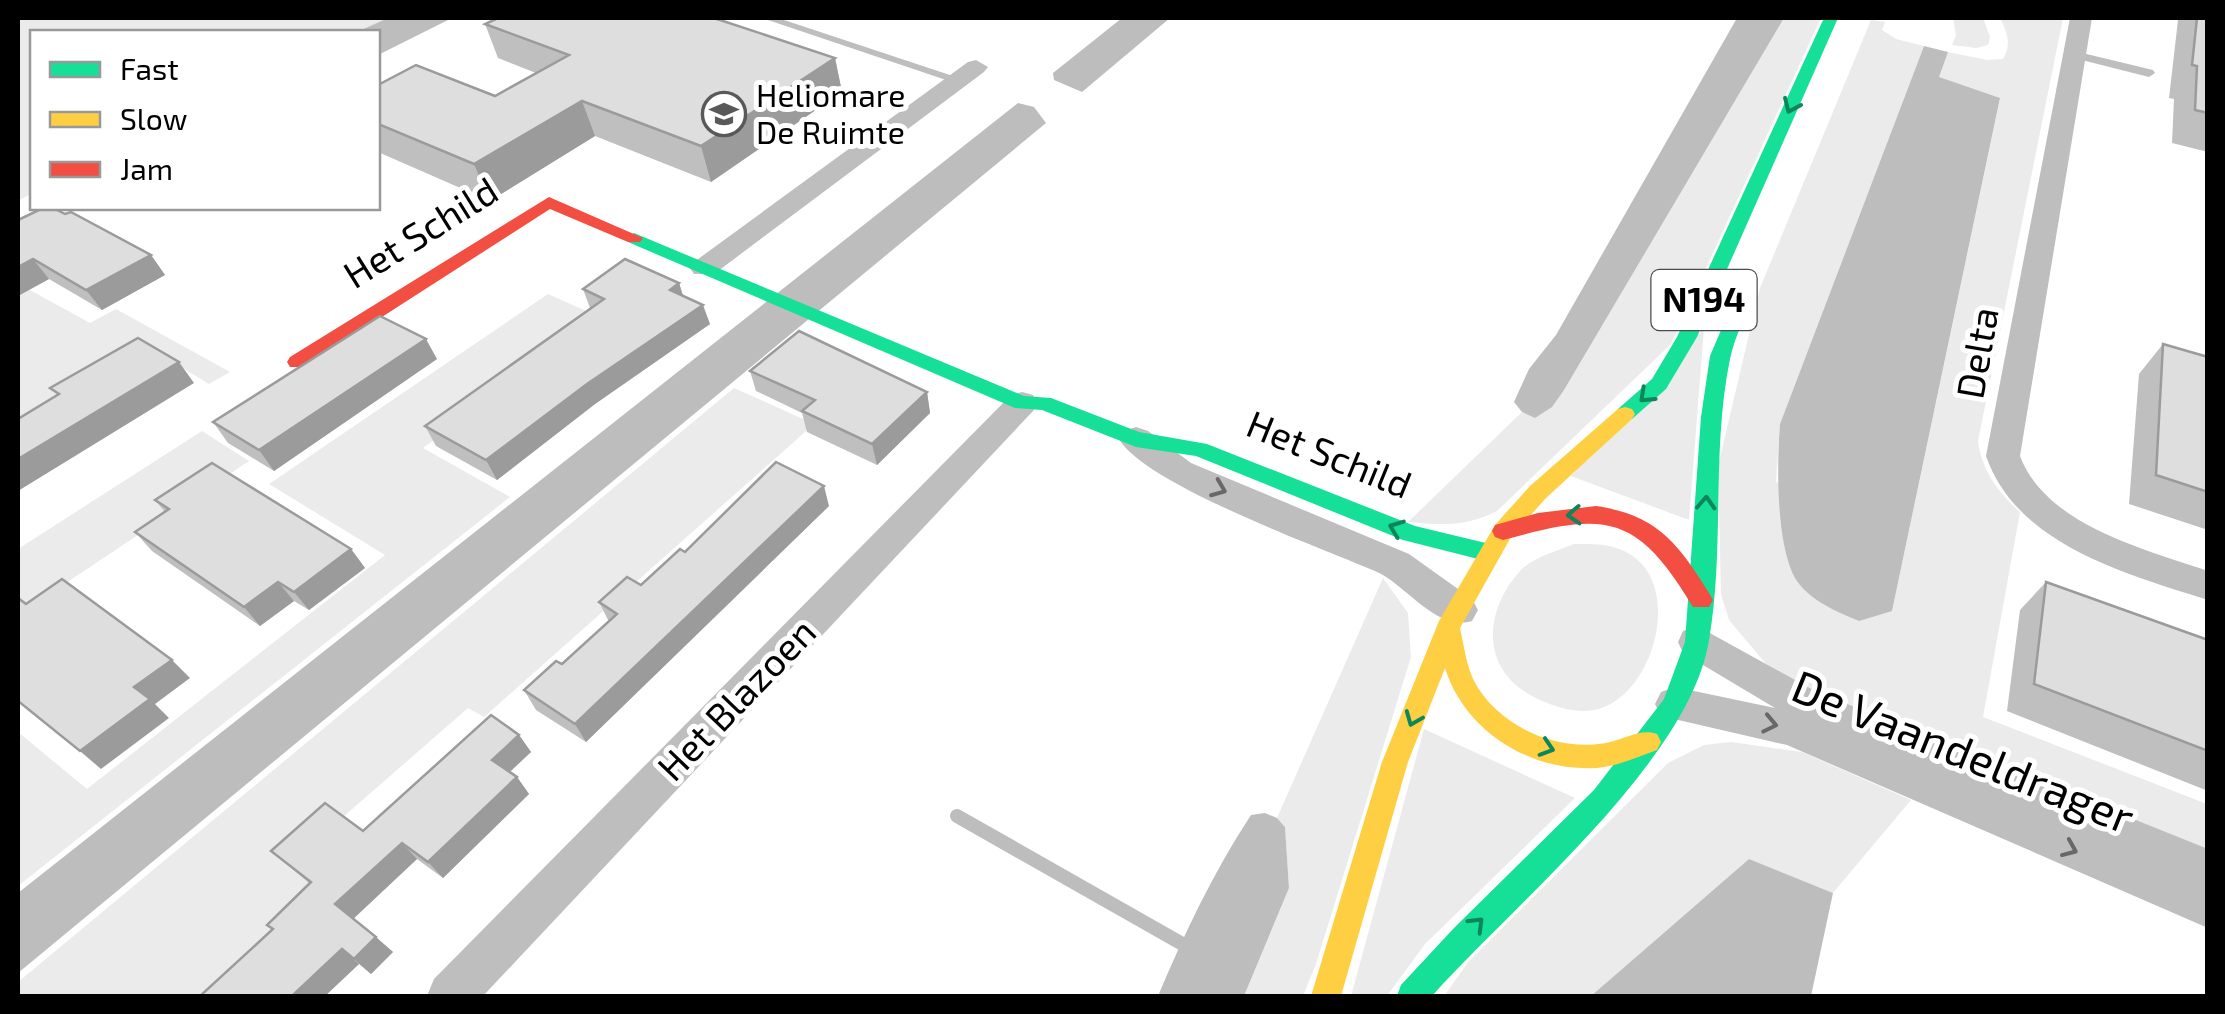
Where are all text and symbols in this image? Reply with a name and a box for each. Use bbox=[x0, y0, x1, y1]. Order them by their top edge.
legend bbox=[30, 30, 380, 210]
text: Fast bbox=[120, 50, 179, 86]
place label: Heliomare De Ruimte bbox=[756, 75, 905, 150]
school or university icon: Heliomare De Ruimte bbox=[701, 91, 747, 137]
one-way arrow bbox=[1783, 96, 1803, 114]
text: Slow bbox=[120, 100, 187, 136]
text: Jam bbox=[120, 150, 173, 186]
street label: Het Schild bbox=[334, 166, 506, 297]
road number: N194 bbox=[1652, 270, 1756, 330]
street label: Delta bbox=[1945, 303, 2007, 402]
one-way arrow bbox=[1640, 384, 1658, 402]
street label: Het Schild bbox=[1241, 399, 1419, 507]
one-way arrow bbox=[1209, 477, 1227, 497]
one-way arrow bbox=[1695, 494, 1716, 510]
one-way arrow bbox=[1566, 504, 1582, 525]
one-way arrow bbox=[1388, 520, 1405, 540]
street label: Het Blazoen bbox=[647, 608, 824, 789]
street label: De Vaandeldrager bbox=[1785, 657, 2142, 843]
one-way arrow bbox=[1404, 709, 1424, 726]
one-way arrow bbox=[1761, 713, 1778, 734]
one-way arrow bbox=[1538, 737, 1555, 757]
one-way arrow bbox=[2060, 837, 2078, 857]
one-way arrow bbox=[1466, 918, 1484, 936]

